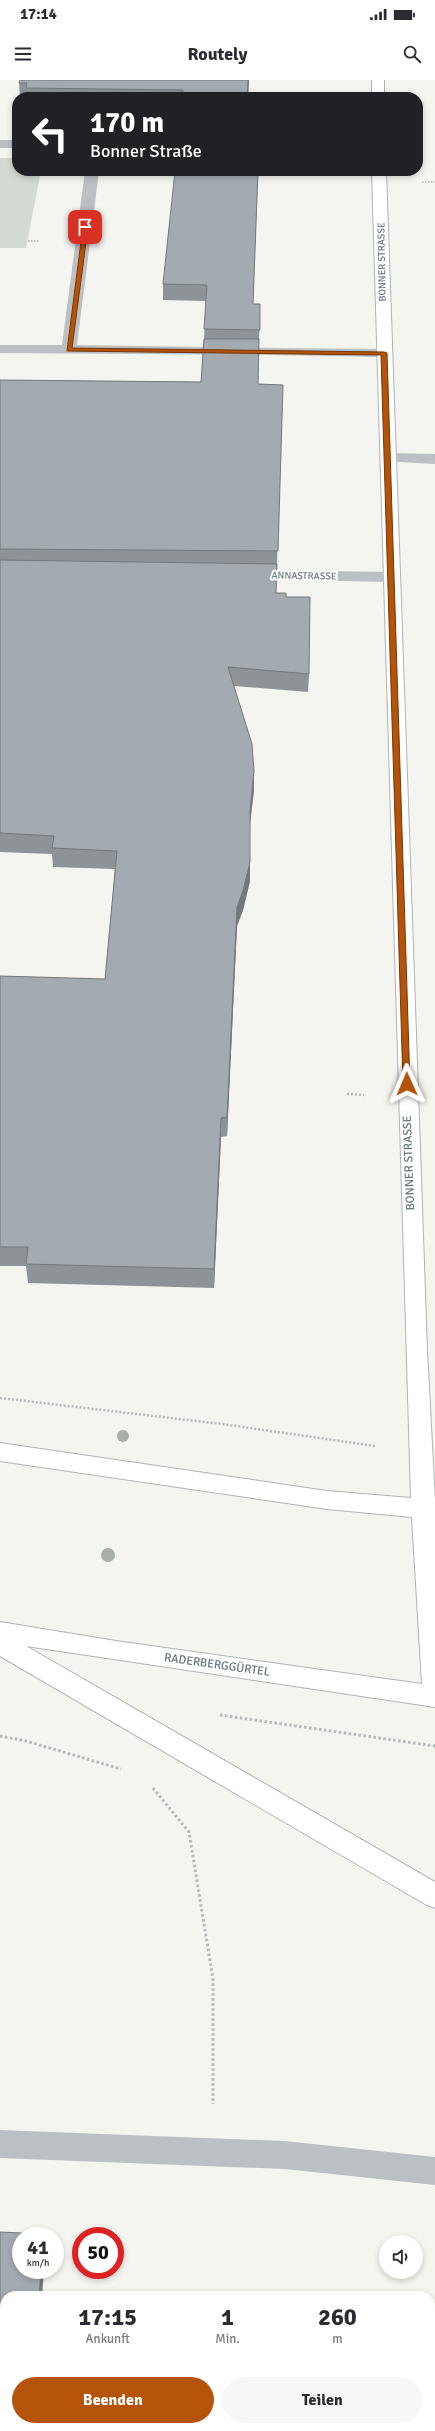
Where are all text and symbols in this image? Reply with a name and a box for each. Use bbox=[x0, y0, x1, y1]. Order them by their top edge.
text: 17:14 bbox=[20, 5, 57, 23]
icon: menu bbox=[12, 43, 34, 65]
text: Routely bbox=[188, 43, 247, 65]
icon: search bbox=[401, 43, 423, 65]
text: 170 m bbox=[90, 106, 164, 140]
icon: left bbox=[24, 108, 76, 160]
text: Bonner Straße bbox=[90, 140, 202, 162]
pin bbox=[68, 210, 102, 244]
icon: arrive bbox=[74, 216, 96, 238]
street label: BONNER STRASSE bbox=[375, 222, 389, 302]
street label: ANNASTRASSE bbox=[271, 569, 337, 583]
position arrow bbox=[386, 1063, 428, 1105]
street label: BONNER STRASSE bbox=[400, 1115, 418, 1211]
street label: RADERBERGGÜRTEL bbox=[163, 1650, 271, 1680]
speed limit sign: 50 bbox=[72, 2227, 124, 2279]
text: 41 bbox=[27, 2235, 49, 2260]
map controls bbox=[379, 2235, 423, 2279]
button: sound bbox=[379, 2235, 423, 2279]
text: km/h bbox=[27, 2257, 49, 2269]
text: 17:15 bbox=[78, 2302, 137, 2332]
text: 1 bbox=[221, 2302, 234, 2332]
text: 260 bbox=[318, 2302, 357, 2332]
text: Ankunft bbox=[86, 2331, 130, 2347]
text: Min. bbox=[215, 2331, 240, 2347]
text: m bbox=[332, 2331, 343, 2347]
button: Beenden bbox=[12, 2377, 214, 2423]
button: Teilen bbox=[222, 2377, 423, 2423]

